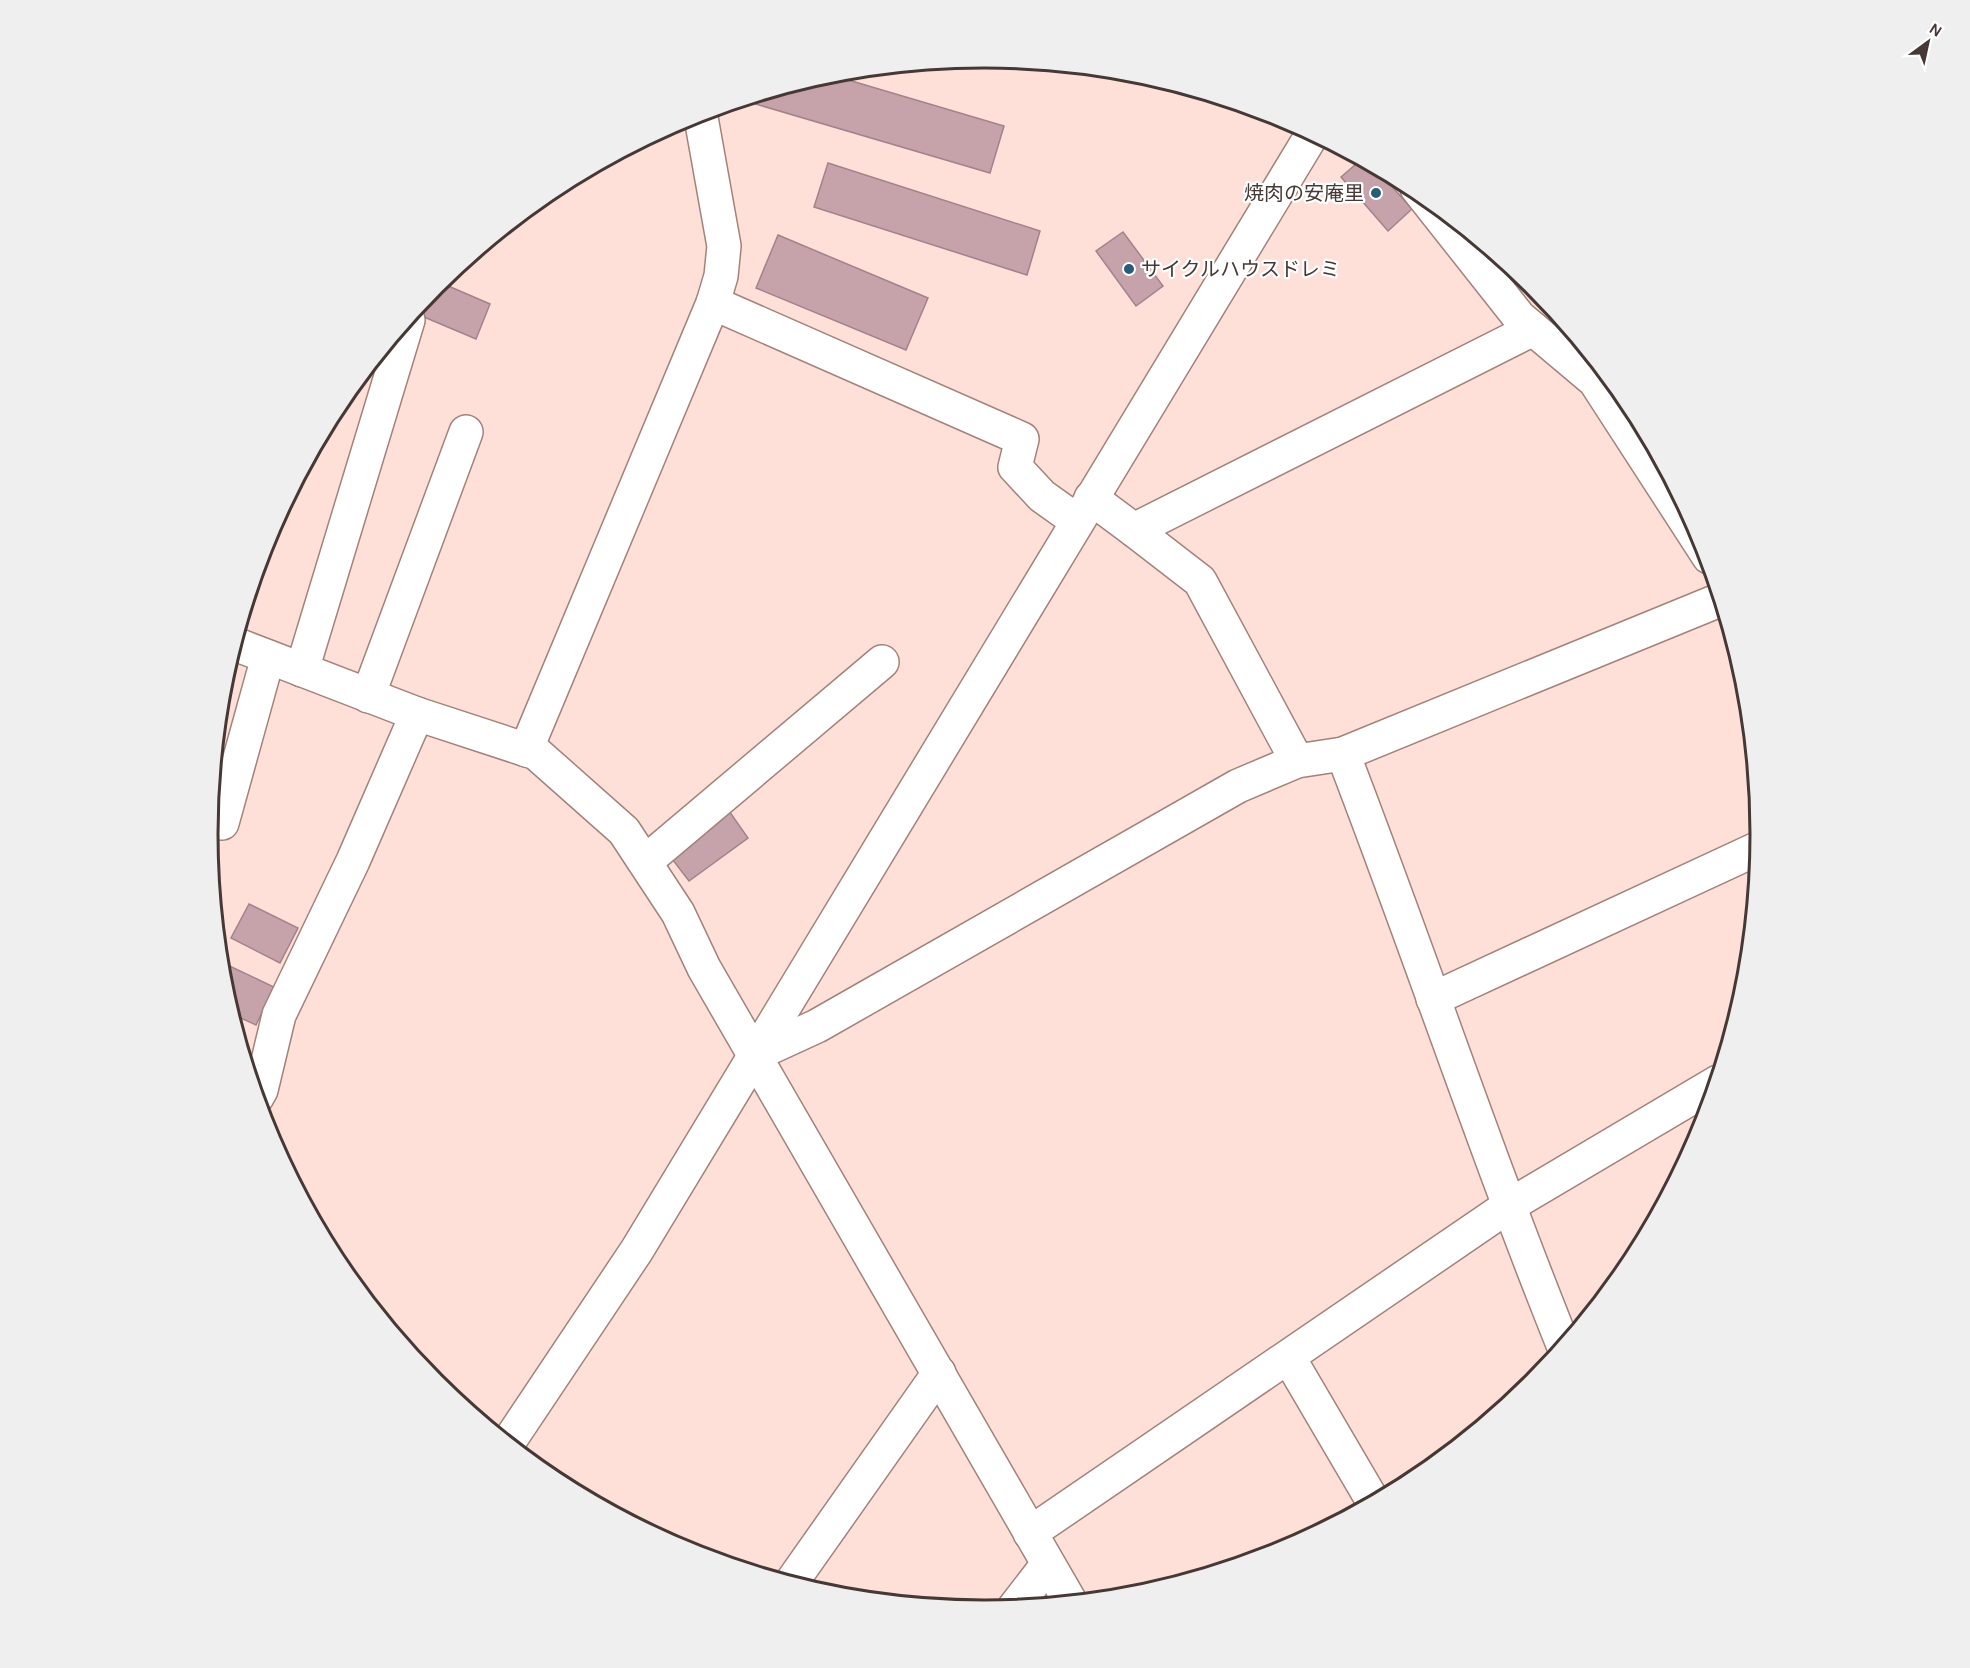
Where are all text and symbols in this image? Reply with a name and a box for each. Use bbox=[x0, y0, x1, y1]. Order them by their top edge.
north arrow bbox=[1898, 12, 1958, 72]
text: N bbox=[1926, 19, 1946, 41]
place label: 焼肉の安庵里 bbox=[1244, 182, 1364, 205]
marker: 焼肉の安庵里 bbox=[1369, 186, 1383, 200]
place label: サイクルハウスドレミ bbox=[1141, 258, 1340, 281]
marker: サイクルハウスドレミ bbox=[1122, 262, 1136, 276]

